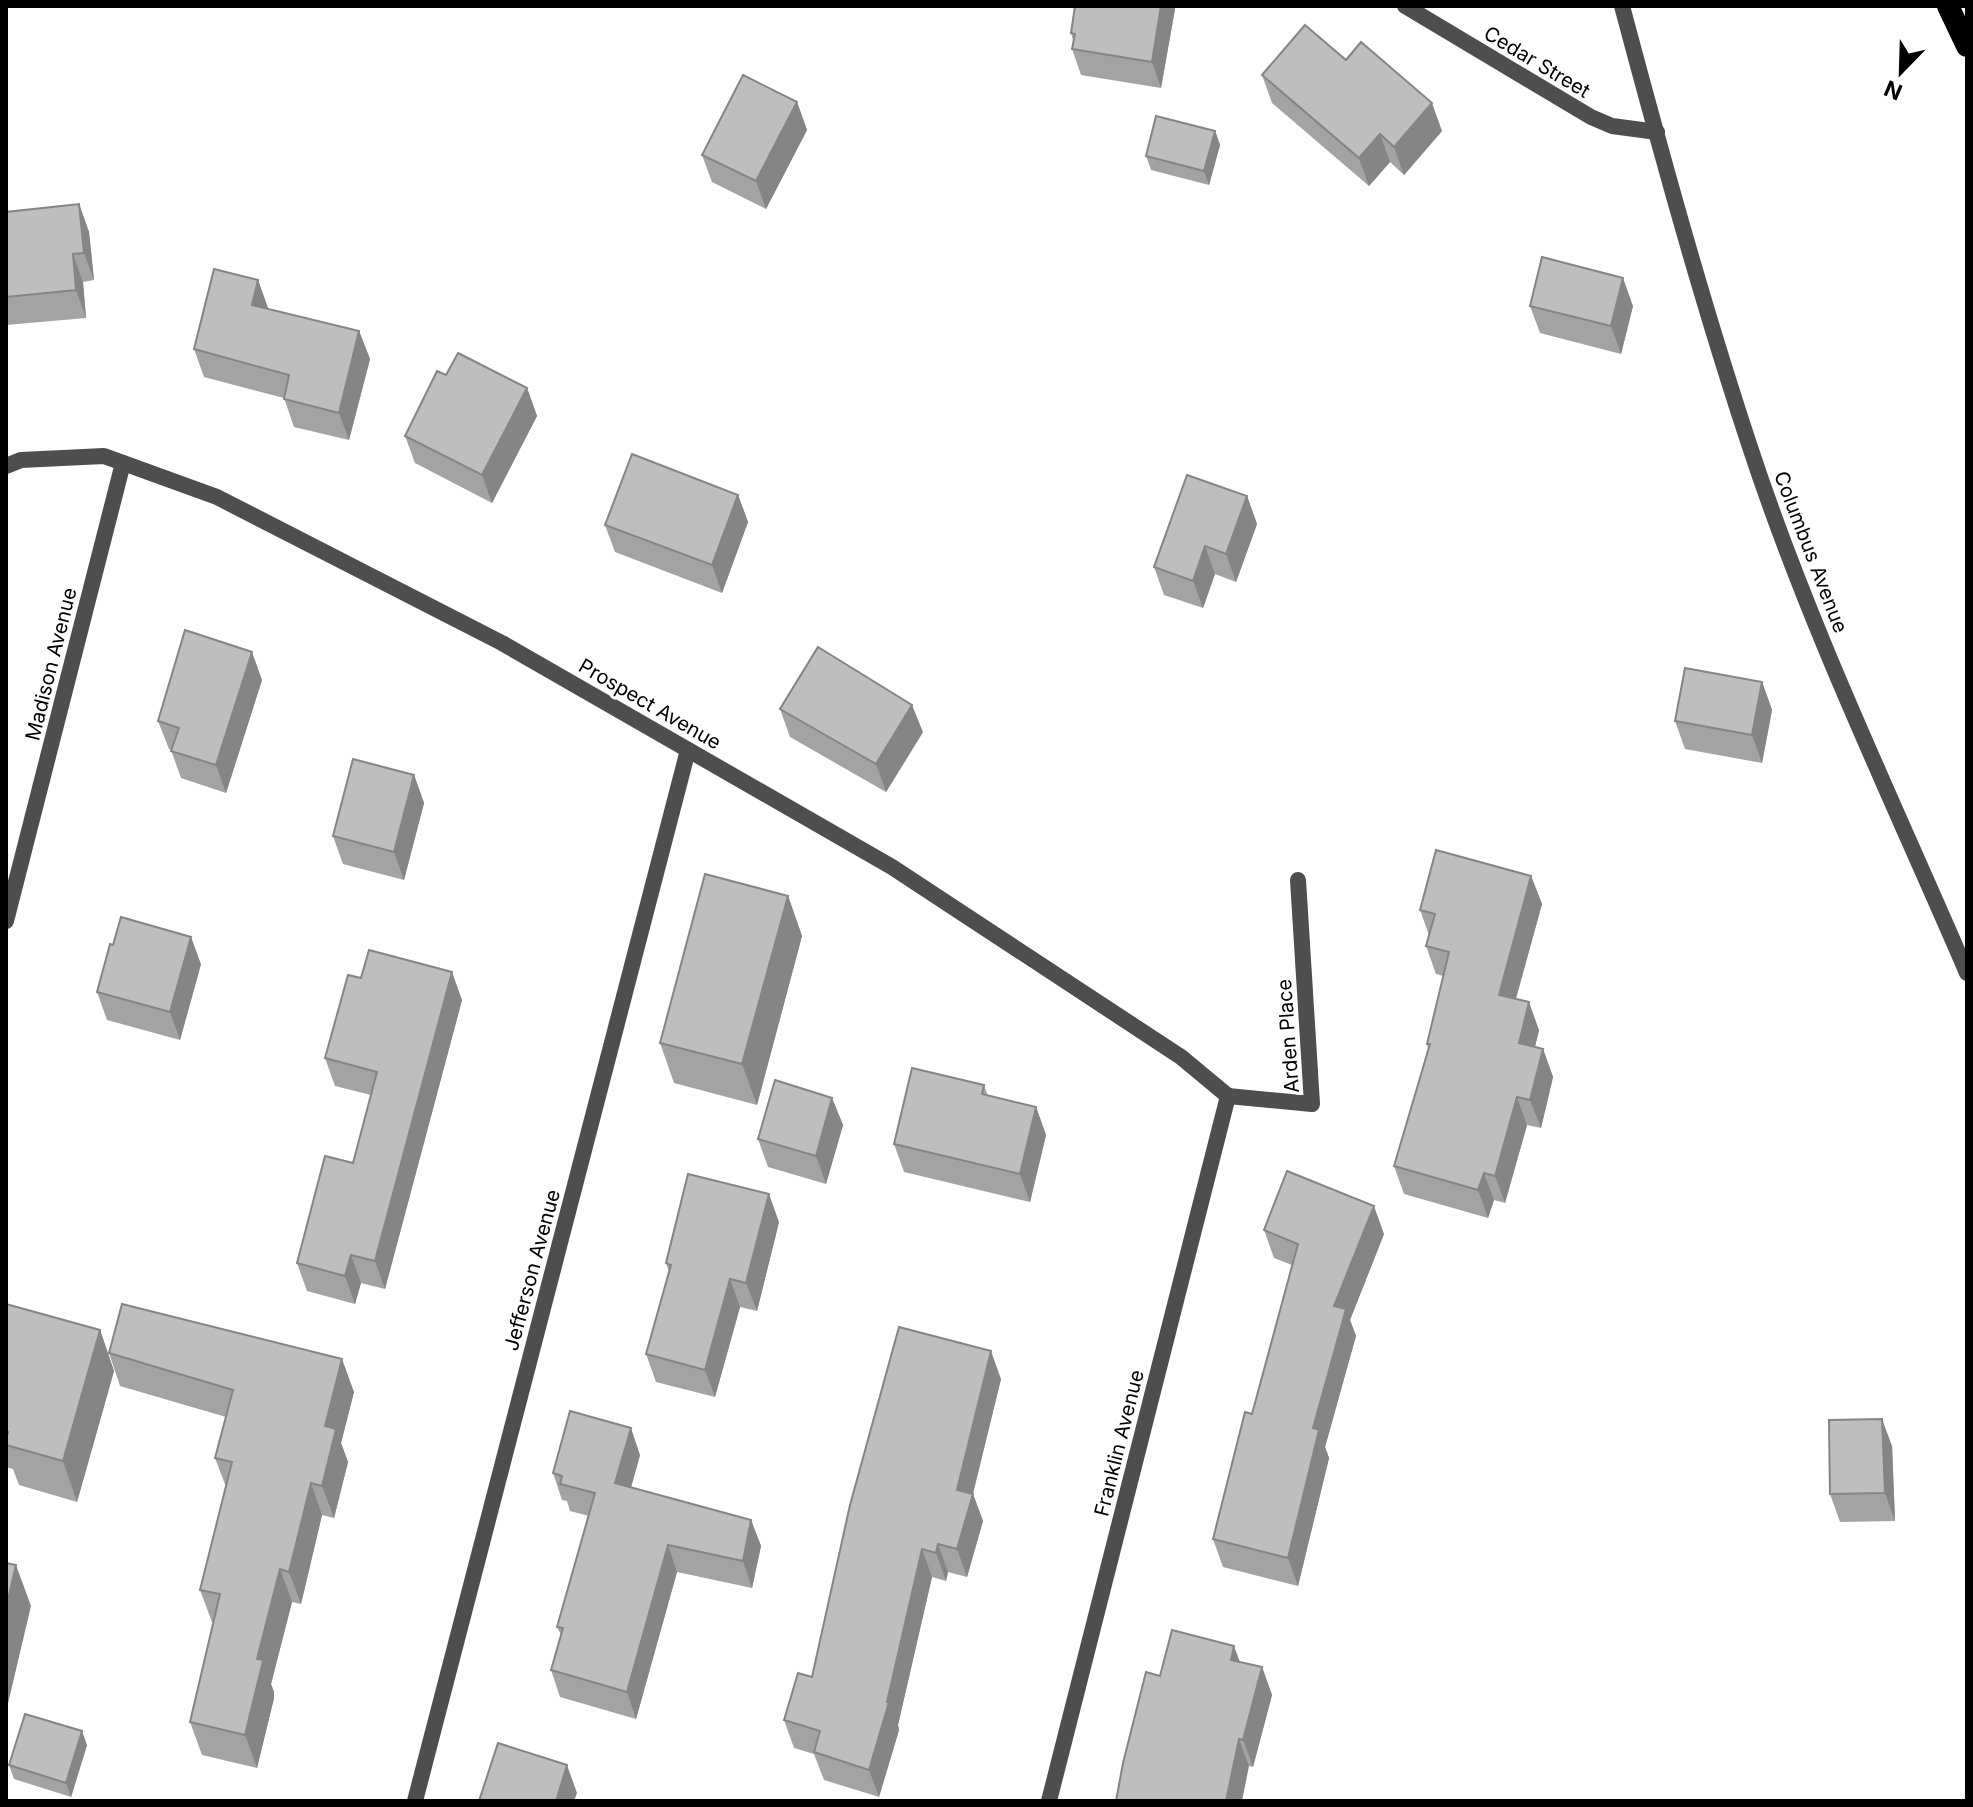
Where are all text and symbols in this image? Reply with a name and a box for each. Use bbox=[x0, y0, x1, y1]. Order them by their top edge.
street label: Cedar Street bbox=[1480, 21, 1595, 103]
north arrow bbox=[1861, 32, 1941, 112]
text: N bbox=[1880, 75, 1906, 106]
street label: Columbus Avenue bbox=[1769, 468, 1853, 636]
street label: Madison Avenue bbox=[20, 585, 82, 743]
street label: Prospect Avenue bbox=[575, 654, 725, 754]
street label: Arden Place bbox=[1272, 978, 1304, 1094]
street label: Jefferson Avenue bbox=[499, 1187, 565, 1353]
street label: Franklin Avenue bbox=[1089, 1367, 1149, 1519]

